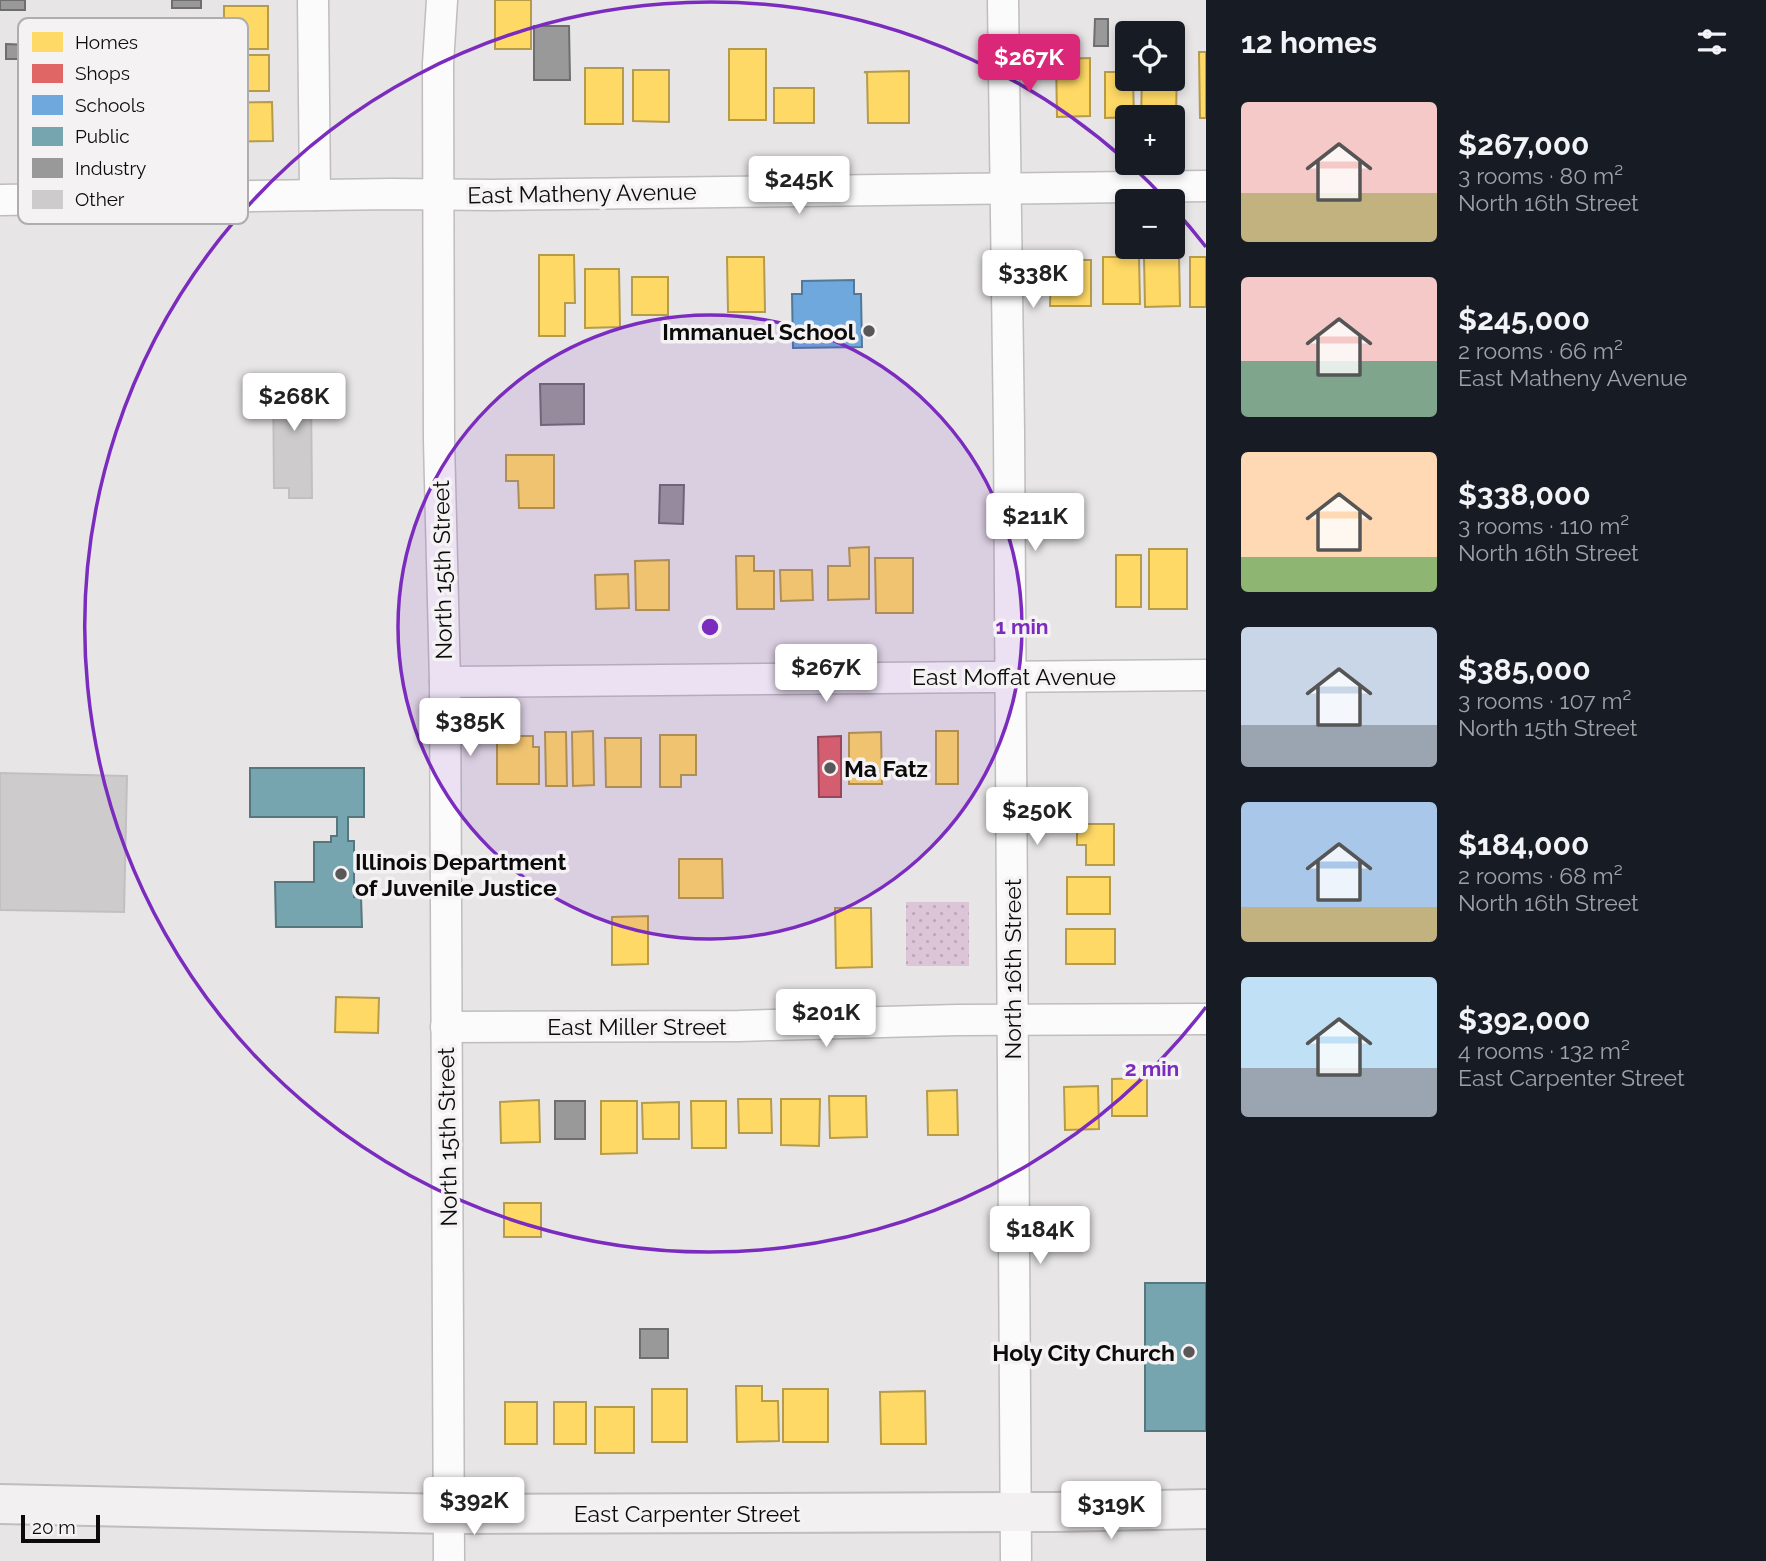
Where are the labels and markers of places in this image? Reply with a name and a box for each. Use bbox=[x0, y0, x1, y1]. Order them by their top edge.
pin: $267K bbox=[980, 34, 1078, 94]
pin: $245K bbox=[750, 156, 848, 216]
pin: $338K bbox=[984, 250, 1082, 310]
place label: Immanuel School bbox=[662, 318, 856, 345]
marker: Immanuel School bbox=[861, 323, 877, 339]
pin: $268K bbox=[245, 374, 343, 433]
pin: $211K bbox=[986, 494, 1084, 553]
centre of rings bbox=[698, 615, 722, 639]
pin: $267K bbox=[777, 644, 875, 704]
pin: $385K bbox=[421, 698, 519, 758]
place label: Ma Fatz bbox=[844, 755, 928, 782]
marker: Ma Fatz bbox=[822, 760, 838, 776]
pin: $250K bbox=[988, 788, 1086, 847]
place label: Illinois Department of Juvenile Justice bbox=[355, 848, 566, 901]
marker: Illinois Department of Juvenile Justice bbox=[333, 866, 349, 882]
pin: $201K bbox=[777, 990, 875, 1049]
pin: $184K bbox=[991, 1206, 1089, 1266]
place label: Holy City Church bbox=[992, 1339, 1175, 1366]
marker: Holy City Church bbox=[1181, 1344, 1197, 1360]
pin: $392K bbox=[425, 1478, 523, 1537]
pin: $319K bbox=[1062, 1482, 1160, 1541]

